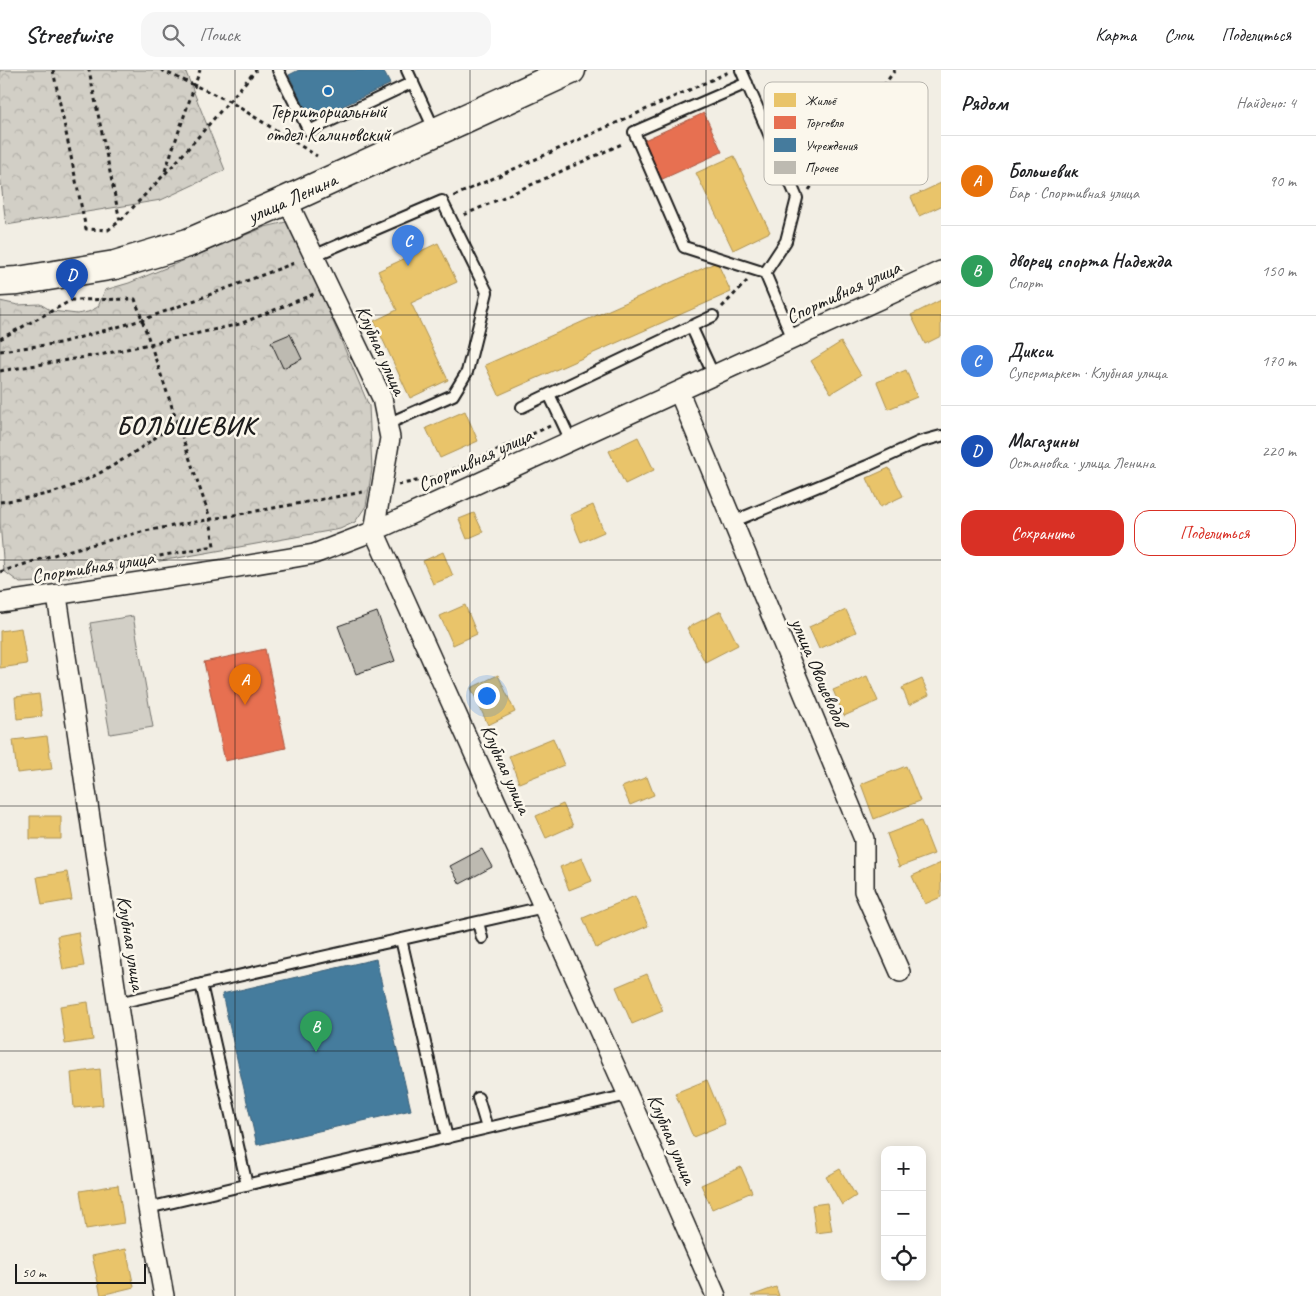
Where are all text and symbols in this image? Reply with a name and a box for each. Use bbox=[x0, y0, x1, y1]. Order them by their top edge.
search box bbox=[141, 12, 491, 57]
text: Streetwise bbox=[25, 20, 111, 50]
icon: search bbox=[159, 21, 187, 49]
text: Поиск bbox=[199, 23, 240, 47]
text: Карта bbox=[1095, 24, 1136, 46]
text: Слои bbox=[1164, 24, 1193, 46]
text: Поделиться bbox=[1221, 24, 1291, 46]
legend bbox=[764, 82, 928, 185]
marker: Территориальный отдел Калиновский bbox=[322, 85, 334, 97]
text: Рядом bbox=[961, 90, 1008, 116]
text: Жильё bbox=[805, 92, 838, 109]
text: Найдено: 4 bbox=[1236, 93, 1296, 113]
place label: Территориальный отдел Калиновский bbox=[265, 99, 392, 147]
text: Торговля bbox=[805, 114, 844, 131]
text: Учреждения bbox=[805, 137, 858, 154]
text: Прочее bbox=[805, 159, 839, 176]
text: Большевик bbox=[1008, 159, 1077, 183]
street label: улица Ленина bbox=[243, 166, 342, 229]
text: A bbox=[973, 171, 981, 191]
text: 90 m bbox=[1269, 171, 1296, 191]
text: Бар · Спортивная улица bbox=[1008, 183, 1139, 203]
pin: C bbox=[392, 225, 424, 266]
text: дворец спорта Надежда bbox=[1008, 249, 1171, 273]
street label: Спортивная улица bbox=[782, 254, 906, 329]
pin: D bbox=[56, 259, 88, 300]
text: B bbox=[973, 261, 981, 281]
text: 150 m bbox=[1262, 261, 1296, 281]
text: Спорт bbox=[1008, 273, 1043, 293]
street label: Клубная улица bbox=[350, 301, 413, 400]
text: Дикси bbox=[1008, 339, 1053, 363]
text: C bbox=[973, 351, 981, 371]
text: 170 m bbox=[1262, 351, 1296, 371]
text: Супермаркет · Клубная улица bbox=[1008, 363, 1167, 383]
district label: БОЛЬШЕВИК bbox=[116, 410, 260, 442]
street label: Спортивная улица bbox=[414, 422, 538, 497]
text: Магазины bbox=[1008, 429, 1078, 453]
text: D bbox=[972, 441, 982, 461]
text: 220 m bbox=[1262, 441, 1296, 461]
text: Остановка · улица Ленина bbox=[1008, 453, 1155, 473]
button: Сохранить bbox=[961, 510, 1124, 556]
button: Поделиться bbox=[1134, 510, 1296, 556]
street label: Спортивная улица bbox=[30, 545, 157, 589]
street label: улица Овощеводов bbox=[785, 613, 855, 735]
pin: A bbox=[229, 664, 261, 705]
your location bbox=[474, 683, 500, 709]
street label: Клубная улица bbox=[475, 720, 538, 819]
street label: Клубная улица bbox=[111, 894, 151, 994]
pin: B bbox=[300, 1011, 332, 1052]
street label: Клубная улица bbox=[642, 1090, 703, 1190]
map controls bbox=[881, 1146, 926, 1281]
button: + bbox=[881, 1146, 926, 1191]
button: − bbox=[881, 1191, 926, 1236]
button: locate bbox=[881, 1236, 926, 1281]
scale bar bbox=[15, 1261, 146, 1284]
text: 50 m bbox=[22, 1264, 46, 1281]

